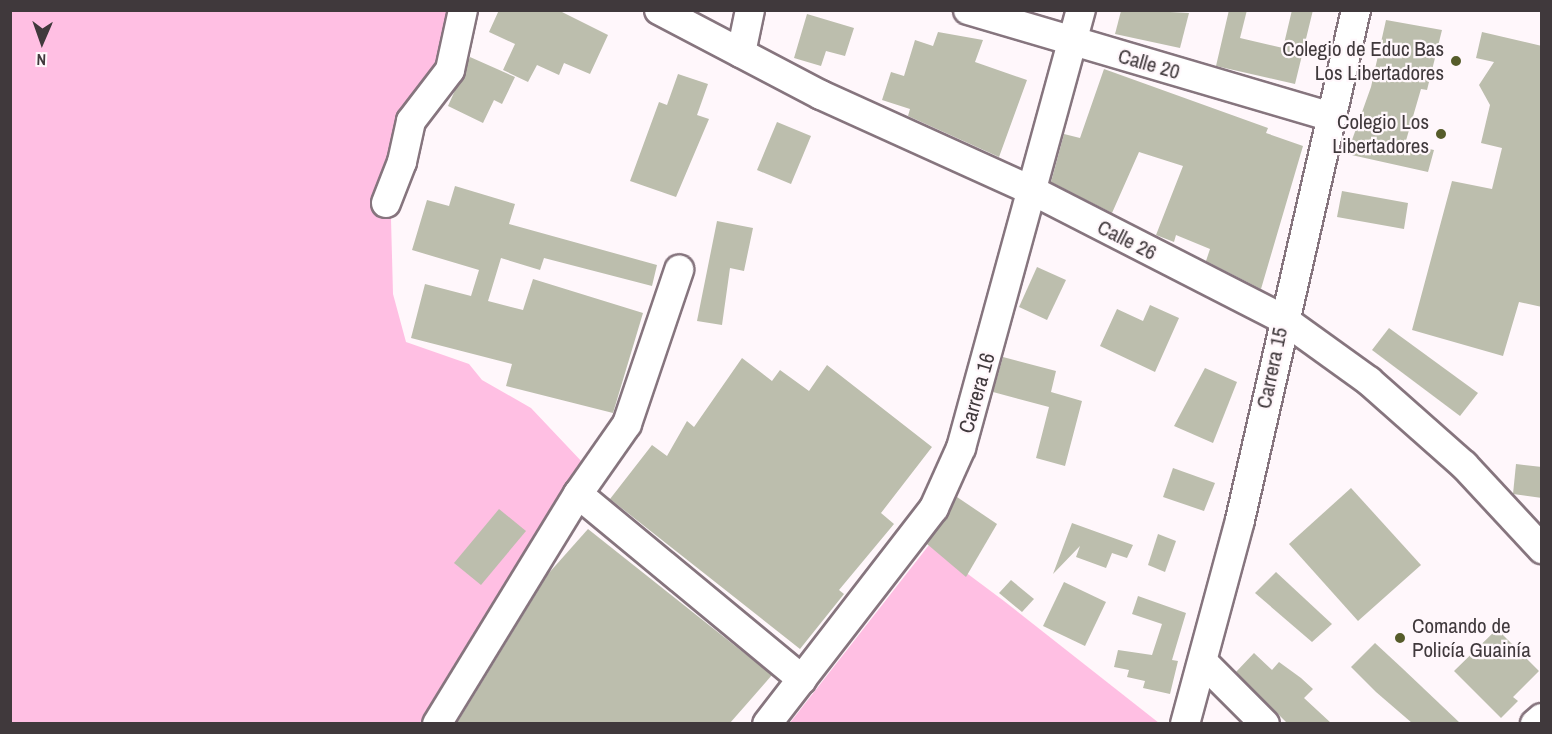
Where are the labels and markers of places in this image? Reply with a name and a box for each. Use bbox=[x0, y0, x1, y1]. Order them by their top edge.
place label: Colegio de Educ Bas Los Libertadores bbox=[1282, 36, 1444, 86]
marker: Colegio de Educ Bas Los Libertadores bbox=[1449, 54, 1463, 68]
place label: Colegio Los Libertadores bbox=[1332, 109, 1429, 159]
marker: Colegio Los Libertadores bbox=[1434, 127, 1448, 141]
place label: Comando de Policía Guainía bbox=[1412, 613, 1531, 663]
marker: Comando de Policía Guainía bbox=[1393, 631, 1407, 645]

